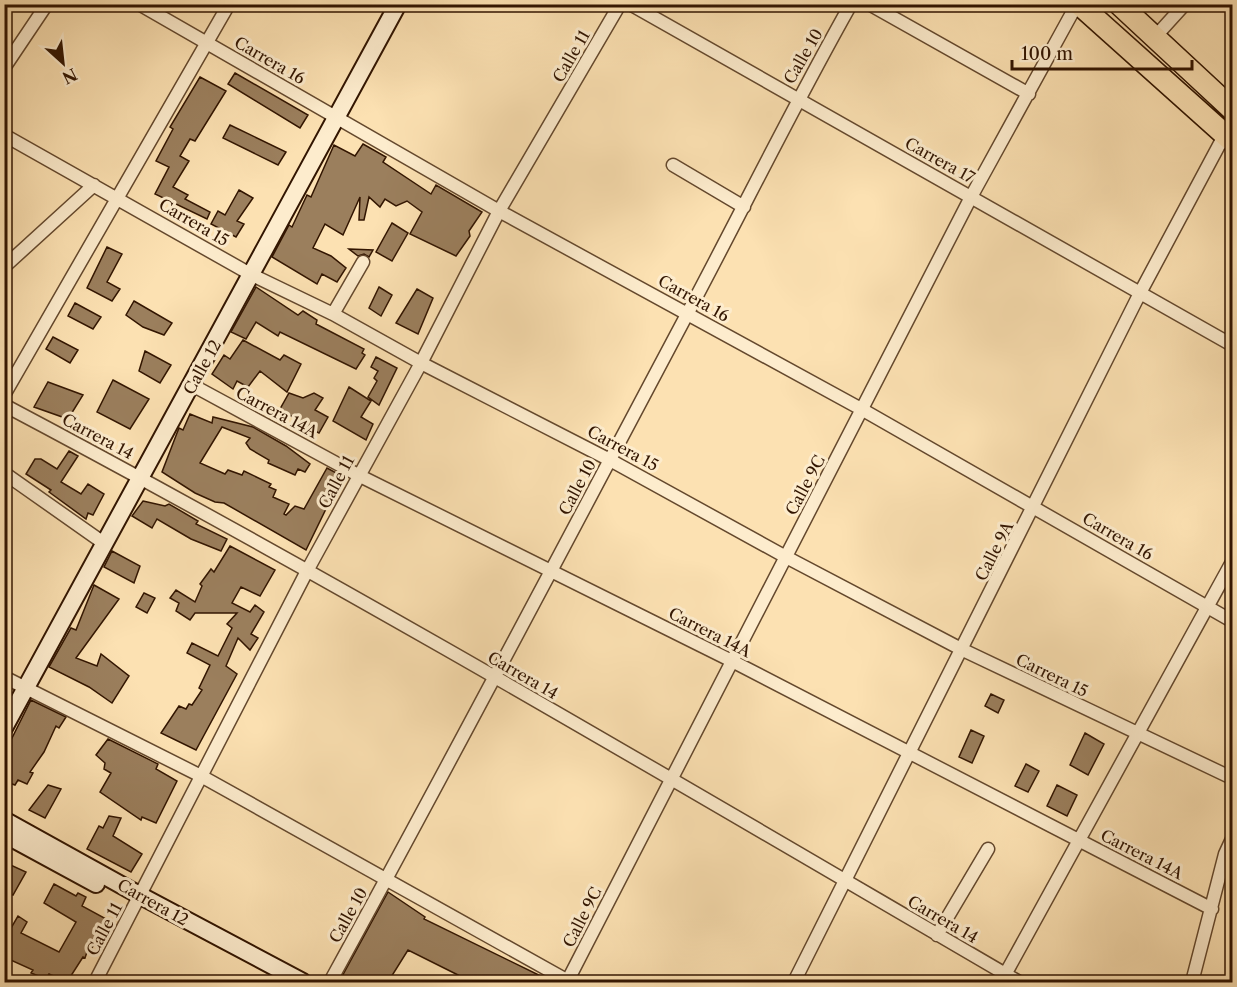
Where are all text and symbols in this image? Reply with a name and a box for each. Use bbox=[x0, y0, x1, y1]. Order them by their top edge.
street label: Calle 10 bbox=[779, 25, 827, 87]
street label: Calle 11 bbox=[548, 26, 594, 86]
street label: Carrera 16 bbox=[231, 32, 309, 88]
north arrow bbox=[33, 33, 93, 93]
scale bar bbox=[1012, 33, 1192, 71]
text: 100 m bbox=[1021, 43, 1073, 65]
text: N bbox=[59, 64, 81, 88]
street label: Carrera 17 bbox=[902, 133, 979, 187]
street label: Carrera 15 bbox=[155, 194, 233, 250]
street label: Carrera 16 bbox=[655, 270, 733, 326]
street label: Calle 12 bbox=[179, 336, 225, 398]
street label: Carrera 14A bbox=[233, 382, 322, 443]
street label: Carrera 14 bbox=[59, 409, 137, 463]
street label: Carrera 15 bbox=[584, 421, 662, 475]
street label: Calle 11 bbox=[314, 452, 358, 512]
street label: Calle 9C bbox=[781, 452, 829, 518]
street label: Calle 10 bbox=[554, 456, 600, 518]
street label: Carrera 16 bbox=[1079, 508, 1157, 564]
street label: Calle 9A bbox=[971, 517, 1018, 584]
street label: Carrera 14A bbox=[665, 603, 756, 662]
street label: Carrera 14 bbox=[484, 647, 562, 703]
street label: Carrera 15 bbox=[1013, 649, 1091, 701]
street label: Carrera 14A bbox=[1097, 825, 1188, 884]
street label: Carrera 12 bbox=[114, 874, 192, 930]
street label: Calle 9C bbox=[558, 883, 606, 951]
street label: Calle 10 bbox=[325, 884, 371, 946]
street label: Carrera 14 bbox=[904, 891, 982, 947]
street label: Calle 11 bbox=[82, 899, 126, 959]

